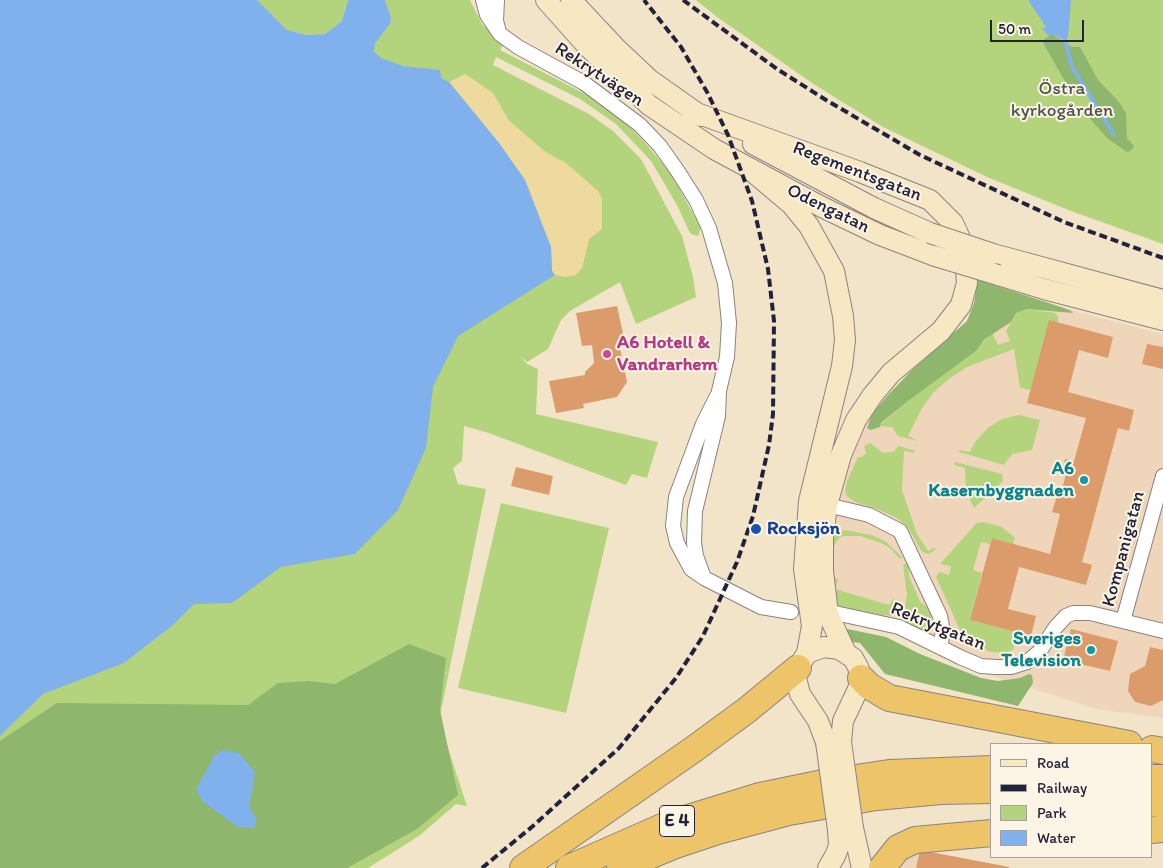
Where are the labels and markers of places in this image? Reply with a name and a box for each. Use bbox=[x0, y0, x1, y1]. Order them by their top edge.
place label: A6 Hotell & Vandrarhem bbox=[617, 332, 718, 376]
marker: A6 Hotell & Vandrarhem bbox=[601, 348, 613, 360]
place label: A6 Kasernbyggnaden bbox=[928, 458, 1074, 502]
marker: A6 Kasernbyggnaden bbox=[1078, 474, 1090, 486]
place label: Rocksjön bbox=[767, 518, 840, 540]
marker: Rocksjön bbox=[749, 522, 763, 536]
place label: Sveriges Television bbox=[1001, 628, 1081, 672]
marker: Sveriges Television bbox=[1085, 644, 1097, 656]

